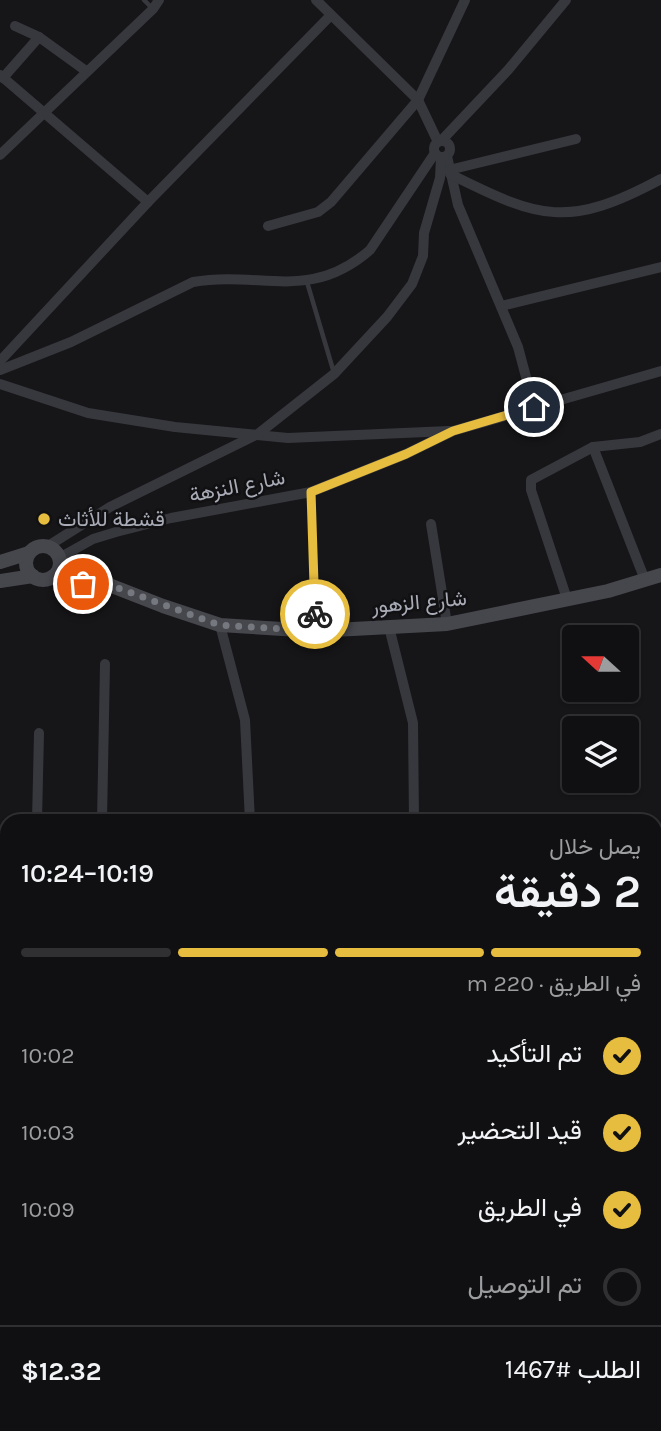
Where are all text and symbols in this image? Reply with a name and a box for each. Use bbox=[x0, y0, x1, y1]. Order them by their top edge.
pin bbox=[504, 377, 564, 437]
icon: home bbox=[515, 388, 553, 426]
street label: شارع النزهة bbox=[187, 465, 287, 509]
place label: قشطة للأثاث bbox=[58, 507, 165, 531]
marker: قشطة للأثاث bbox=[36, 511, 52, 527]
pin bbox=[53, 554, 113, 614]
icon: bag bbox=[64, 565, 102, 603]
courier bbox=[280, 579, 350, 649]
street label: شارع الزهور bbox=[369, 586, 468, 620]
icon: bike bbox=[296, 595, 334, 633]
north arrow bbox=[562, 625, 639, 702]
map controls bbox=[562, 625, 639, 793]
button: layers bbox=[562, 716, 639, 793]
text: يصل خلال bbox=[549, 833, 641, 860]
text: 10:19–10:24 bbox=[21, 858, 154, 889]
text: 2 دقيقة bbox=[494, 865, 641, 919]
text: في الطريق · 220 m bbox=[466, 970, 641, 997]
icon: check bbox=[603, 1037, 641, 1075]
text: تم التأكيد bbox=[486, 1038, 582, 1069]
text: 10:02 bbox=[21, 1042, 75, 1069]
icon: check bbox=[603, 1114, 641, 1152]
text: قيد التحضير bbox=[457, 1115, 582, 1146]
text: 10:03 bbox=[21, 1119, 75, 1146]
icon: check bbox=[603, 1191, 641, 1229]
text: في الطريق bbox=[478, 1192, 582, 1223]
text: 10:09 bbox=[21, 1196, 75, 1223]
text: تم التوصيل bbox=[467, 1269, 582, 1300]
text: الطلب #1467 bbox=[505, 1354, 641, 1385]
text: $12.32 bbox=[21, 1356, 101, 1387]

